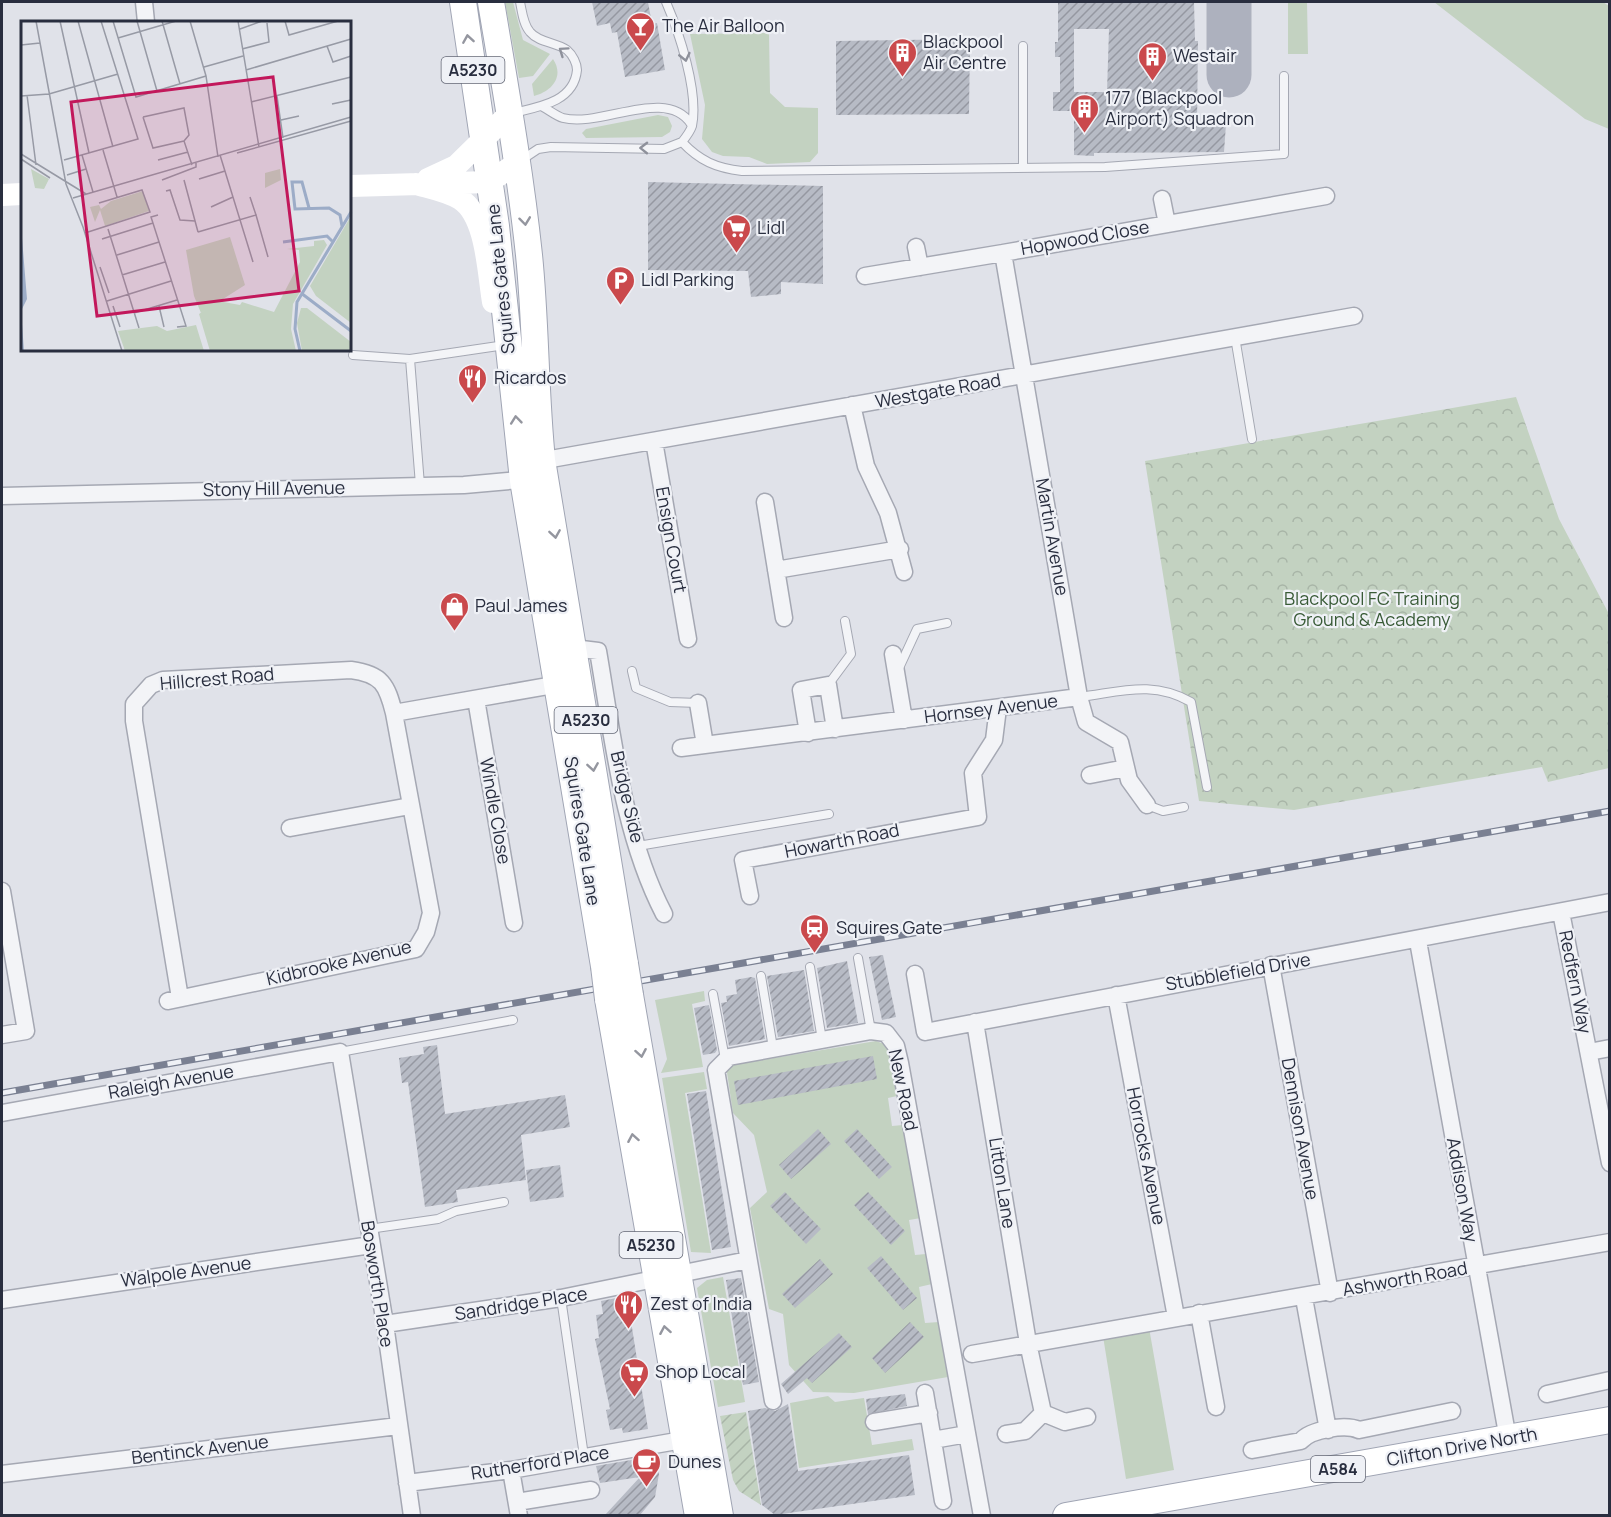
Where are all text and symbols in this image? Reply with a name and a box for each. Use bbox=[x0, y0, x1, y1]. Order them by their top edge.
bar icon: The Air Balloon bbox=[625, 10, 657, 52]
place label: The Air Balloon bbox=[662, 13, 785, 37]
inset map bbox=[21, 21, 351, 351]
place label: Blackpool Air Centre bbox=[923, 29, 1007, 74]
one-way arrow bbox=[463, 34, 475, 43]
building icon: Blackpool Air Centre bbox=[886, 36, 918, 78]
building icon: Westair bbox=[1136, 40, 1168, 82]
place label: Westair bbox=[1173, 43, 1237, 67]
one-way arrow bbox=[559, 47, 570, 58]
one-way arrow bbox=[677, 52, 690, 62]
road number: A5230 bbox=[442, 57, 504, 83]
place label: 177 (Blackpool Airport) Squadron bbox=[1105, 85, 1254, 130]
building icon: 177 (Blackpool Airport) Squadron bbox=[1068, 92, 1100, 134]
one-way arrow bbox=[640, 142, 649, 154]
street label: Squires Gate Lane bbox=[480, 203, 520, 355]
supermarket icon: Lidl bbox=[720, 212, 752, 254]
street label: Hopwood Close bbox=[1019, 214, 1151, 260]
place label: Lidl bbox=[757, 215, 785, 239]
one-way arrow bbox=[518, 216, 530, 225]
parking icon: Lidl Parking bbox=[604, 264, 636, 306]
place label: Lidl Parking bbox=[641, 267, 734, 291]
restaurant icon: Ricardos bbox=[457, 362, 489, 404]
place label: Ricardos bbox=[494, 365, 566, 389]
street label: Westgate Road bbox=[873, 367, 1003, 413]
one-way arrow bbox=[510, 415, 523, 424]
street label: Stony Hill Avenue bbox=[203, 475, 345, 501]
street label: Martin Avenue bbox=[1031, 476, 1075, 597]
street label: Ensign Court bbox=[651, 485, 693, 595]
one-way arrow bbox=[548, 529, 560, 538]
park label: Blackpool FC Training Ground & Academy bbox=[1284, 586, 1460, 631]
shop icon: Paul James bbox=[438, 590, 470, 632]
place label: Paul James bbox=[475, 593, 567, 617]
street label: Hillcrest Road bbox=[159, 661, 275, 695]
street label: Hornsey Avenue bbox=[923, 688, 1059, 728]
road number: A5230 bbox=[554, 707, 618, 733]
street label: Bridge Side bbox=[606, 748, 650, 845]
street label: Squires Gate Lane bbox=[559, 755, 607, 907]
street label: Windle Close bbox=[475, 756, 517, 866]
one-way arrow bbox=[587, 763, 599, 772]
street label: Howarth Road bbox=[782, 817, 901, 863]
station icon: Squires Gate bbox=[799, 912, 831, 954]
place label: Squires Gate bbox=[836, 915, 943, 939]
street label: Redfern Way bbox=[1554, 928, 1598, 1036]
street label: Kidbrooke Avenue bbox=[264, 934, 414, 990]
street label: Stubblefield Drive bbox=[1163, 946, 1312, 996]
one-way arrow bbox=[634, 1047, 647, 1057]
street label: New Road bbox=[884, 1047, 924, 1133]
street label: Dennison Avenue bbox=[1277, 1056, 1325, 1202]
street label: Raleigh Avenue bbox=[106, 1058, 235, 1104]
street label: Horrocks Avenue bbox=[1122, 1085, 1172, 1227]
one-way arrow bbox=[627, 1134, 639, 1143]
street label: Addison Way bbox=[1442, 1135, 1484, 1245]
street label: Litton Lane bbox=[984, 1136, 1022, 1230]
street label: Bosworth Place bbox=[356, 1219, 400, 1349]
road number: A5230 bbox=[620, 1232, 682, 1258]
street label: Walpole Avenue bbox=[119, 1250, 253, 1292]
street label: Ashworth Road bbox=[1341, 1255, 1469, 1301]
street label: Sandridge Place bbox=[453, 1281, 589, 1325]
restaurant icon: Zest of India bbox=[613, 1288, 645, 1330]
place label: Zest of India bbox=[650, 1291, 752, 1315]
one-way arrow bbox=[660, 1326, 672, 1335]
supermarket icon: Shop Local bbox=[618, 1356, 650, 1398]
place label: Shop Local bbox=[655, 1359, 746, 1383]
street label: Clifton Drive North bbox=[1385, 1421, 1539, 1471]
street label: Bentinck Avenue bbox=[130, 1429, 270, 1469]
street label: Rutherford Place bbox=[469, 1439, 611, 1485]
cafe icon: Dunes bbox=[631, 1446, 663, 1488]
place label: Dunes bbox=[668, 1449, 721, 1473]
road number: A584 bbox=[1311, 1456, 1365, 1482]

